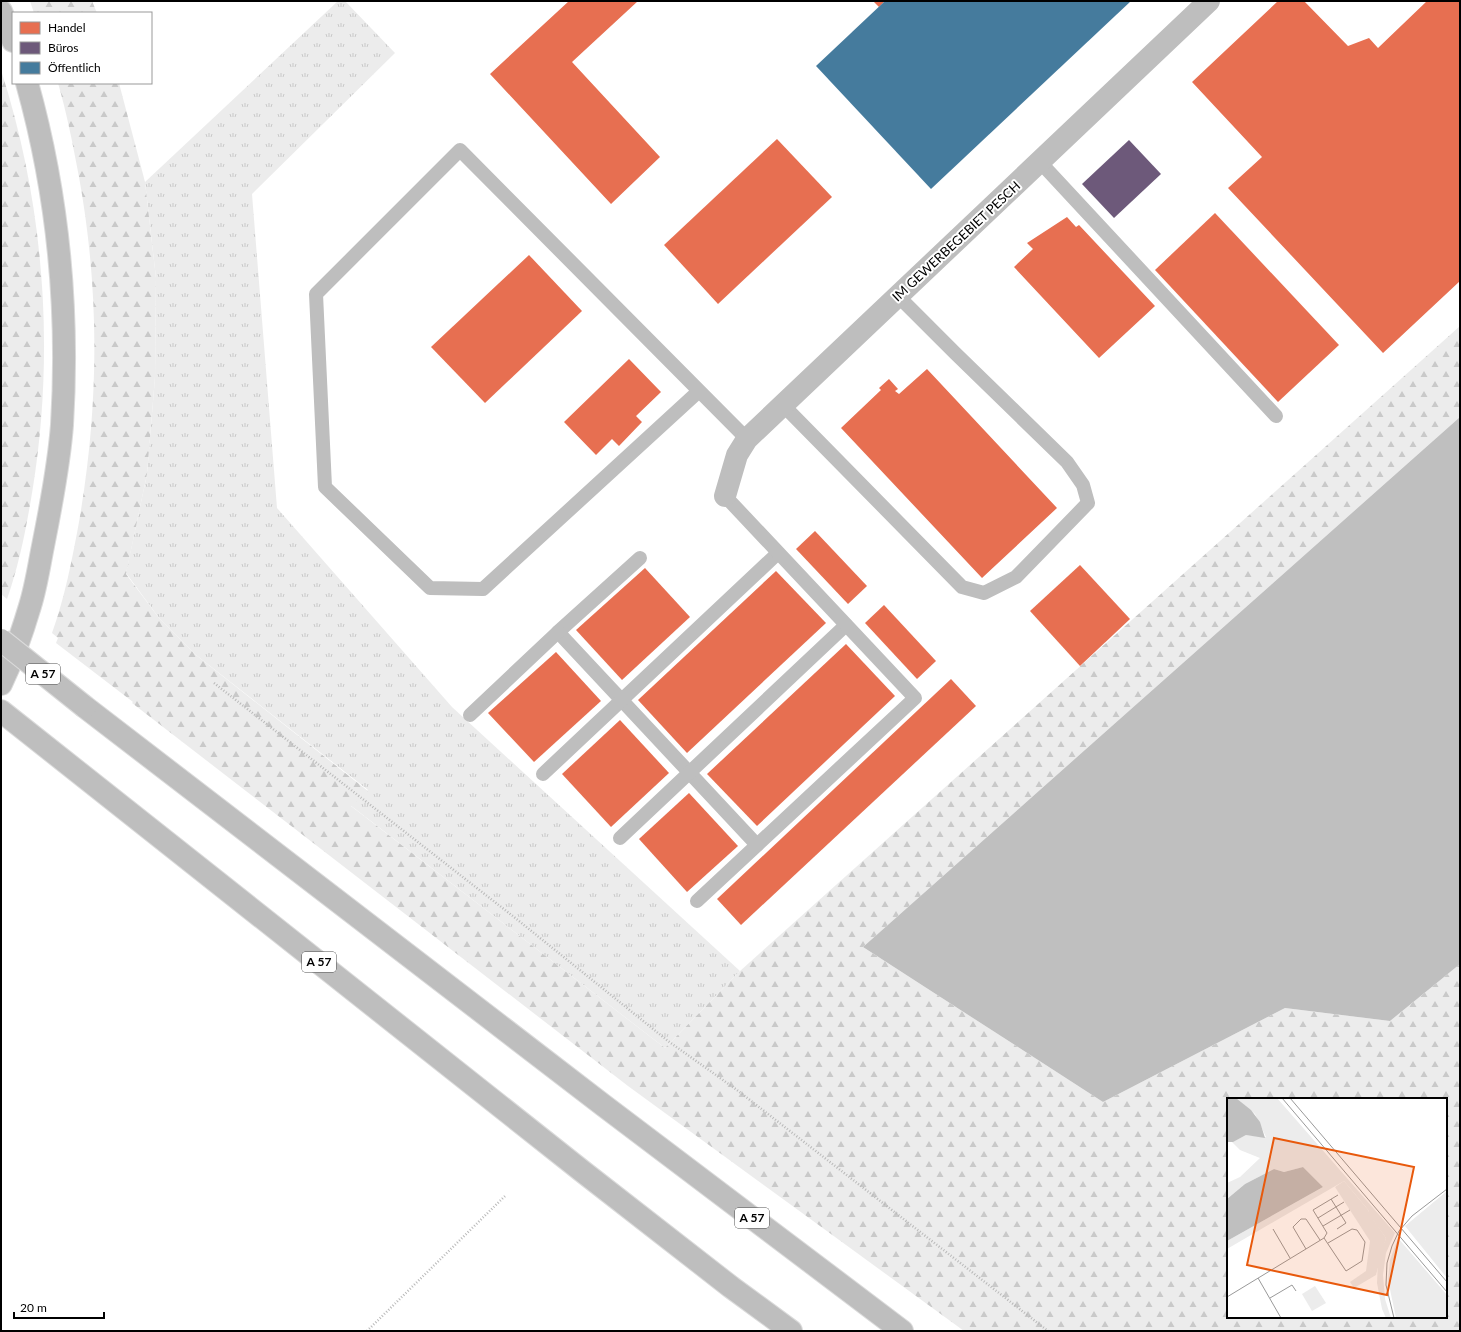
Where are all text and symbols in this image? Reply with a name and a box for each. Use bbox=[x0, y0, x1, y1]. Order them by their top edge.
legend bbox=[12, 12, 152, 84]
text: Handel bbox=[48, 20, 86, 35]
text: Büros bbox=[48, 40, 78, 55]
text: Öffentlich bbox=[48, 60, 101, 75]
street label: IM GEWERBEGEBIET PESCH bbox=[889, 178, 1023, 304]
road number: A 57 bbox=[26, 664, 60, 684]
road number: A 57 bbox=[302, 952, 336, 972]
inset map bbox=[1227, 1098, 1447, 1318]
road number: A 57 bbox=[735, 1208, 769, 1228]
scale bar bbox=[14, 1294, 104, 1320]
text: 20 m bbox=[20, 1300, 47, 1315]

